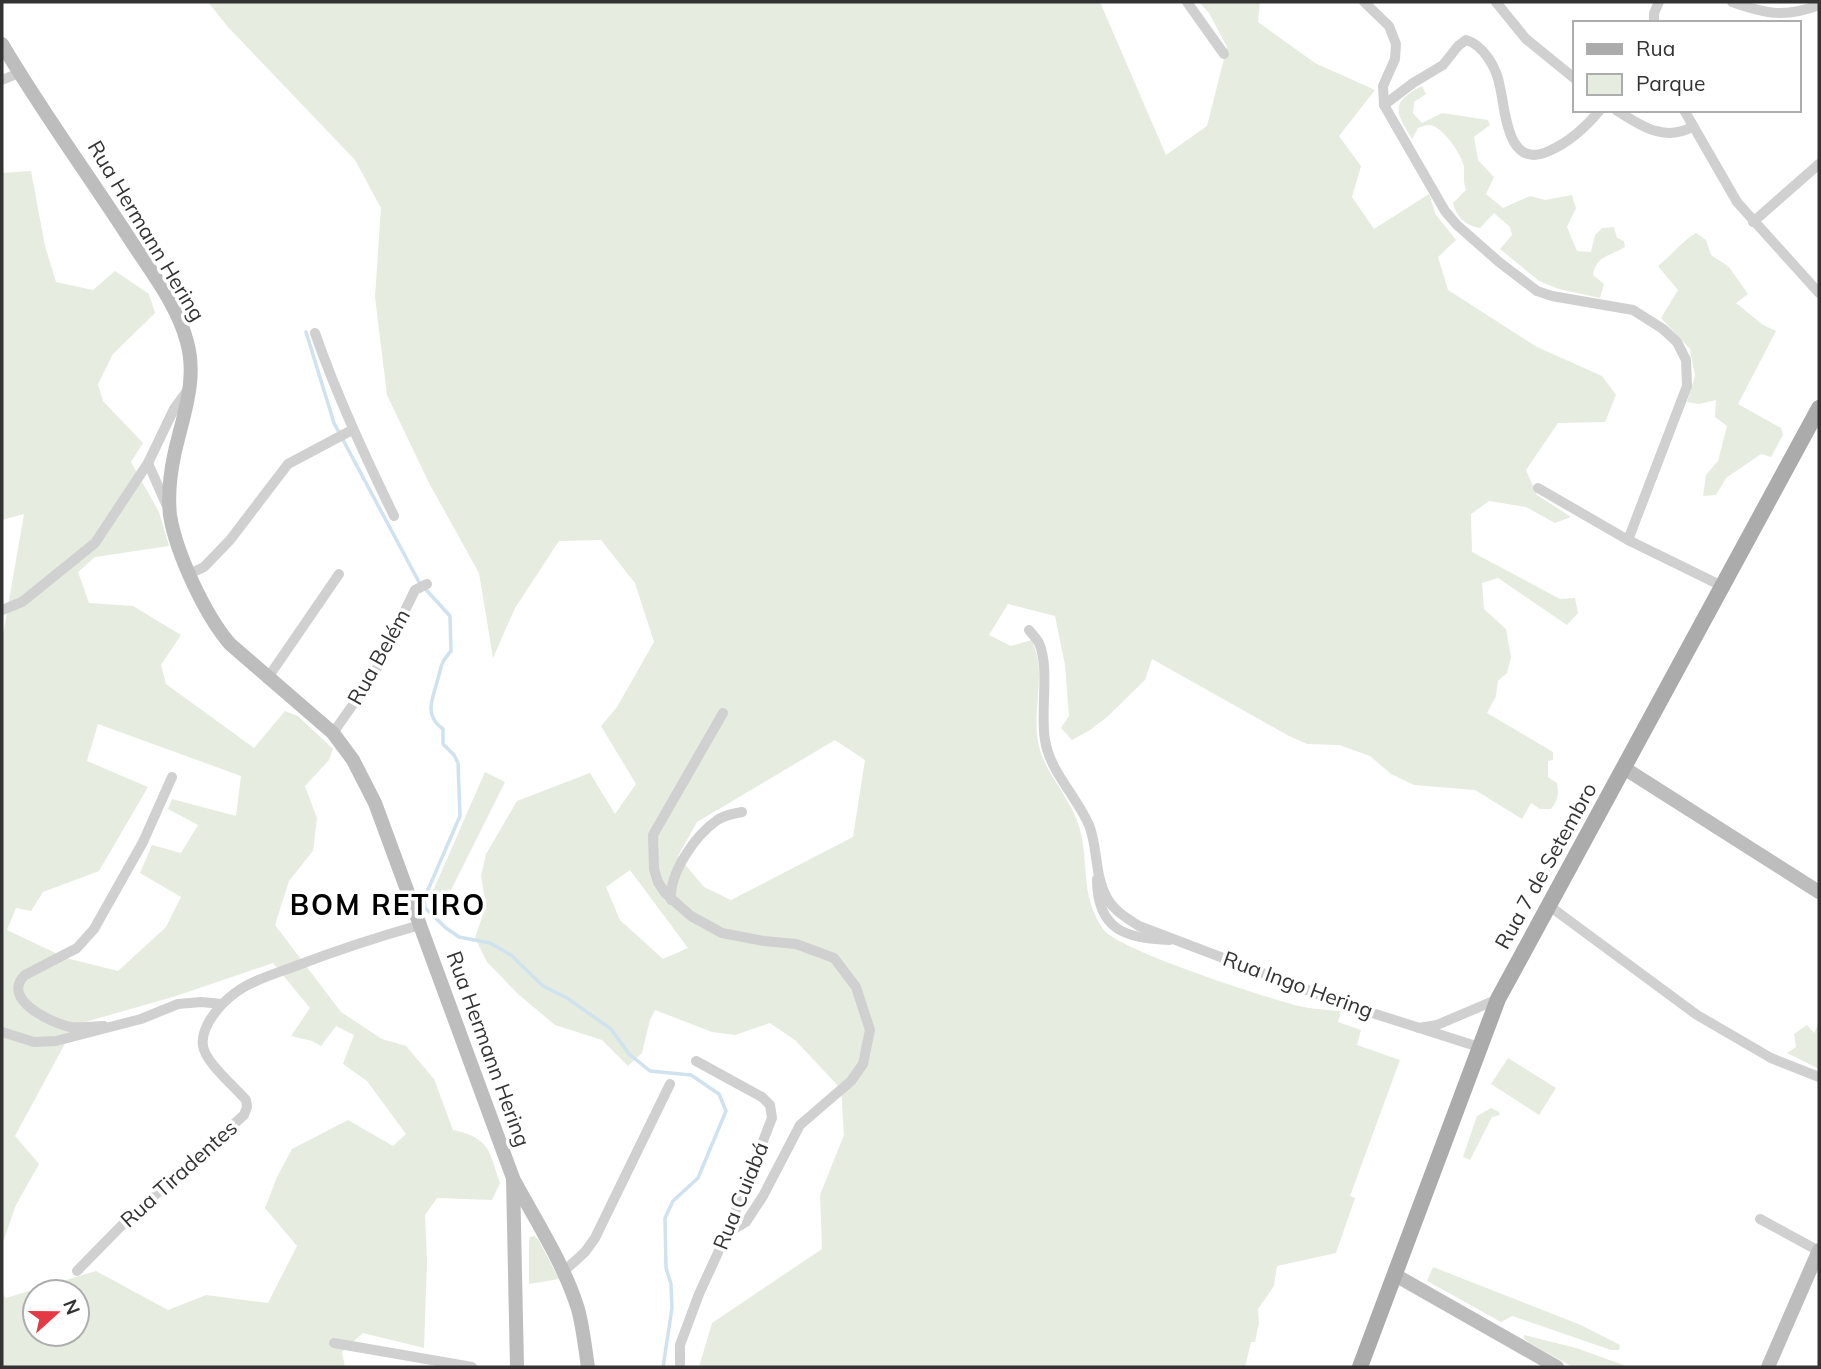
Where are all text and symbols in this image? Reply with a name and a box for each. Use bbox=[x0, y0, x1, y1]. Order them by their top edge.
legend bbox=[1573, 21, 1800, 112]
text: Rua bbox=[1636, 35, 1675, 61]
text: Parque bbox=[1636, 70, 1705, 96]
street label: Rua Hermann Hering bbox=[83, 135, 211, 326]
street label: Rua Belém bbox=[341, 604, 415, 709]
street label: Rua 7 de Setembro bbox=[1489, 778, 1602, 953]
district label: BOM RETIRO bbox=[290, 887, 486, 922]
street label: Rua Ingo Hering bbox=[1220, 945, 1377, 1023]
street label: Rua Hermann Hering bbox=[441, 947, 536, 1150]
street label: Rua Tiradentes bbox=[115, 1114, 242, 1232]
street label: Rua Cuiabá bbox=[707, 1138, 773, 1253]
north arrow bbox=[21, 1278, 91, 1348]
text: N bbox=[58, 1296, 86, 1318]

